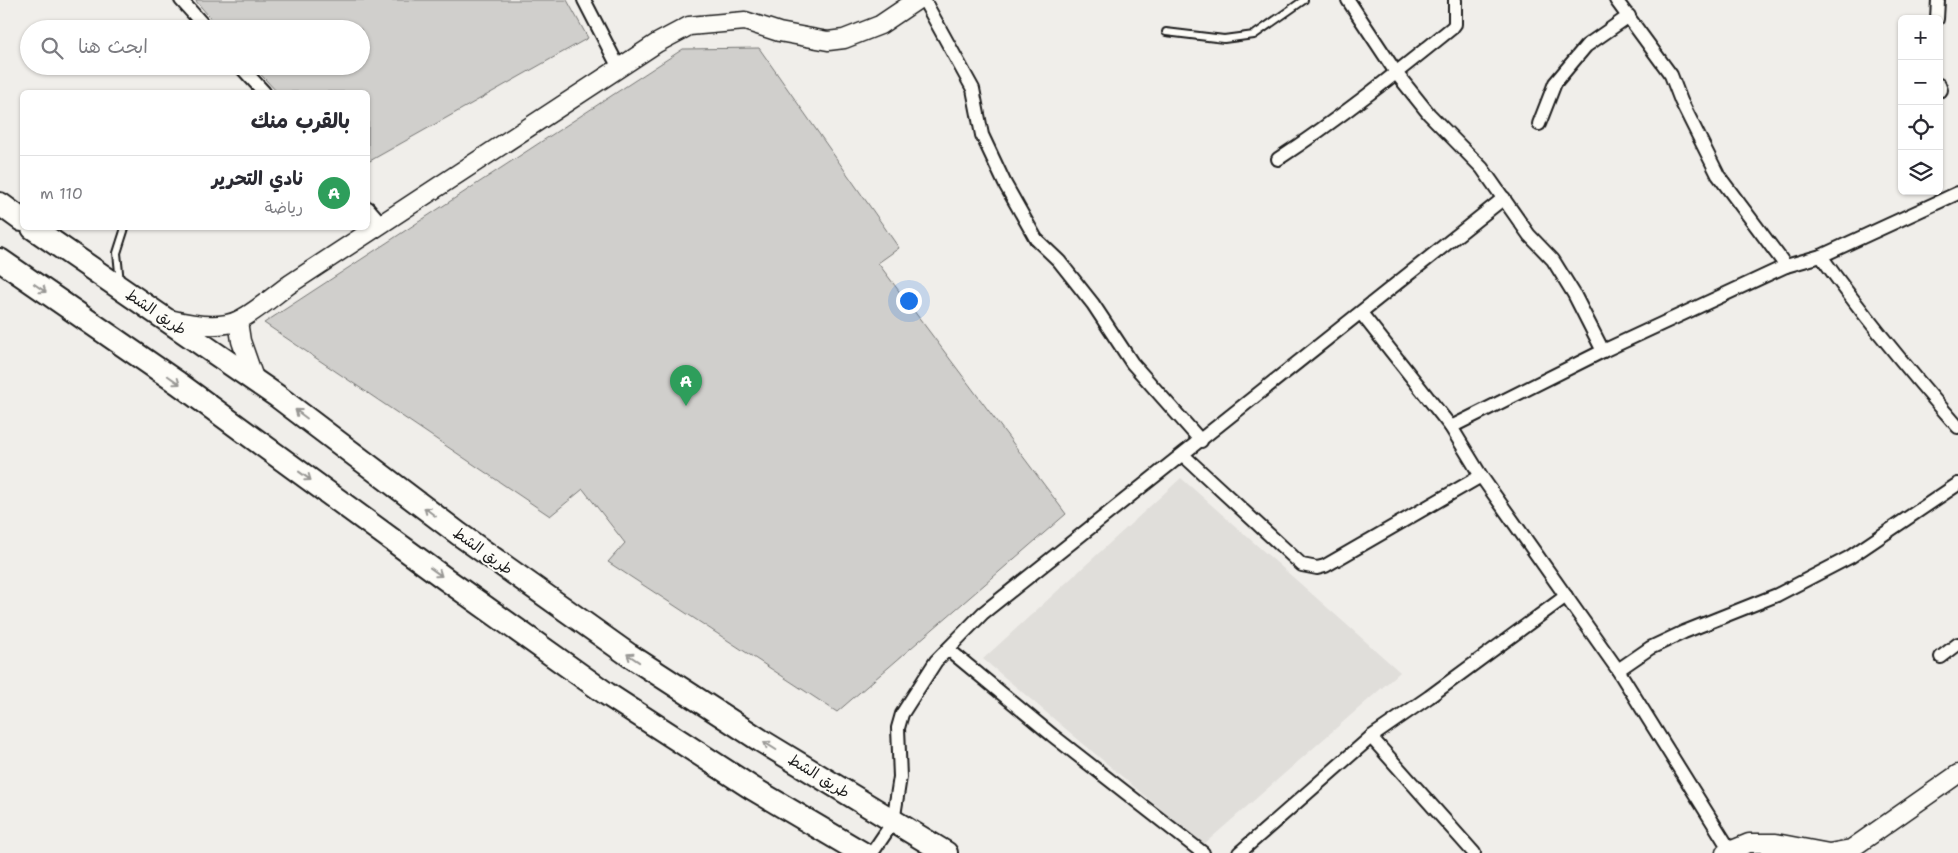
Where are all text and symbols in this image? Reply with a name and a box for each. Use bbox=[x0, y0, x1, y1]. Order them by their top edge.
map controls bbox=[1898, 15, 1943, 195]
button: + bbox=[1898, 15, 1943, 60]
search box bbox=[20, 20, 370, 75]
icon: search bbox=[38, 34, 66, 62]
text: ابحث هنا bbox=[78, 34, 148, 59]
button: − bbox=[1898, 60, 1943, 105]
button: locate bbox=[1898, 105, 1943, 150]
text: بالقرب منك bbox=[251, 107, 350, 135]
button: layers bbox=[1898, 150, 1943, 195]
text: نادي التحرير bbox=[212, 166, 303, 191]
text: 110 m bbox=[40, 183, 83, 204]
text: A bbox=[328, 183, 340, 204]
text: رياضة bbox=[265, 197, 303, 218]
one-way arrow bbox=[33, 283, 47, 293]
street label: طريق الشط bbox=[122, 284, 190, 340]
your location bbox=[896, 288, 922, 314]
pin: A bbox=[670, 365, 702, 406]
one-way arrow bbox=[167, 375, 181, 385]
one-way arrow bbox=[294, 409, 308, 419]
one-way arrow bbox=[298, 471, 312, 481]
one-way arrow bbox=[424, 507, 437, 518]
street label: طريق الشط bbox=[449, 523, 517, 579]
one-way arrow bbox=[429, 567, 443, 577]
one-way arrow bbox=[627, 653, 641, 663]
one-way arrow bbox=[763, 741, 777, 751]
street label: طريق الشط bbox=[784, 749, 854, 803]

